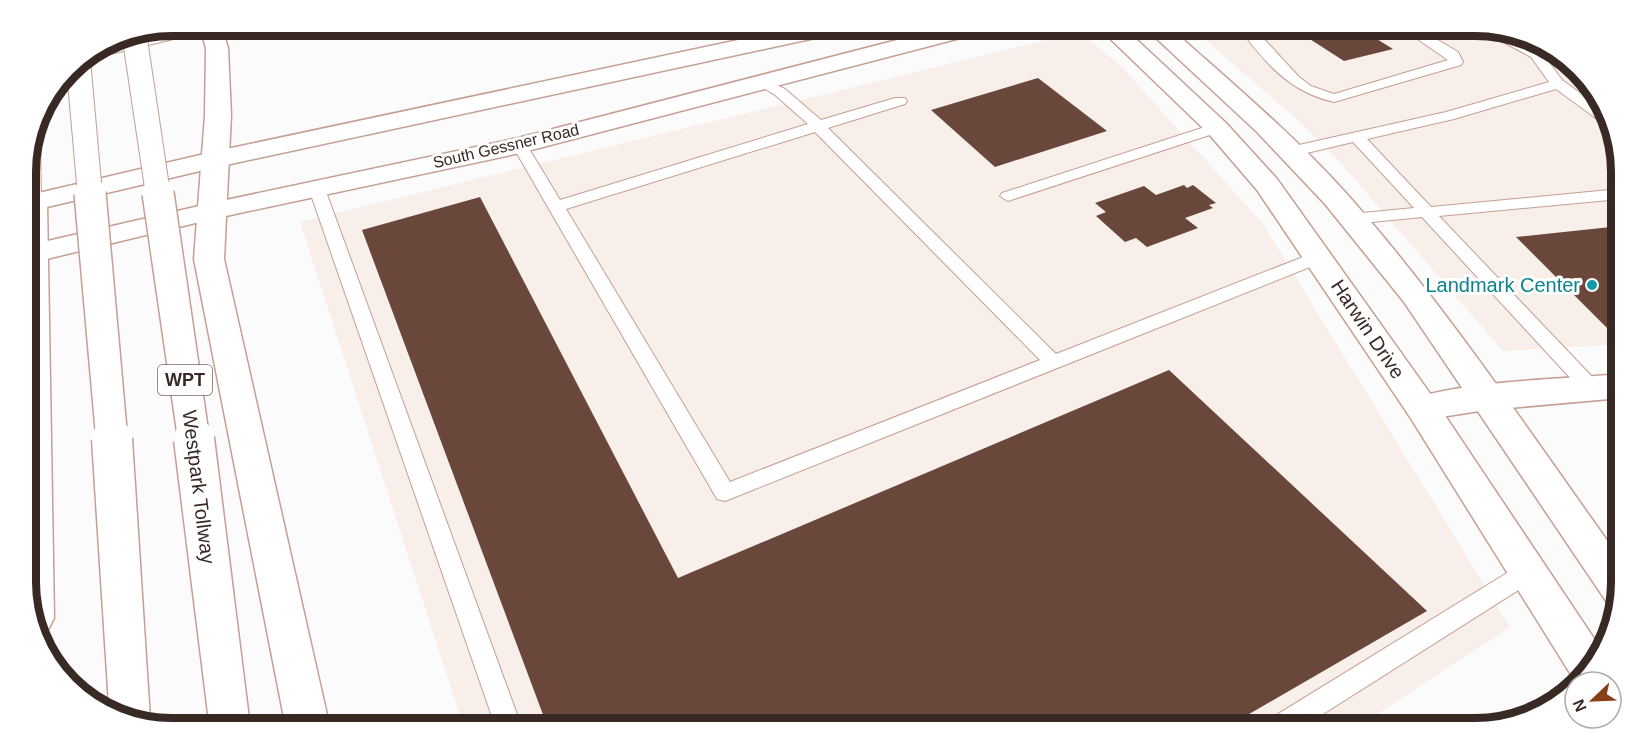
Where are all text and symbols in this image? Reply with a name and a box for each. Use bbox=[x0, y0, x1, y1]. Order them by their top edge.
street label: South Gessner Road bbox=[431, 121, 581, 171]
place label: Landmark Center bbox=[1425, 274, 1580, 296]
street label: Harwin Drive bbox=[1327, 275, 1409, 383]
marker: Landmark Center bbox=[1585, 278, 1599, 292]
road number: WPT bbox=[158, 365, 212, 395]
street label: Westpark Tollway bbox=[179, 409, 219, 565]
north arrow bbox=[1563, 670, 1623, 730]
text: N bbox=[1570, 697, 1590, 714]

